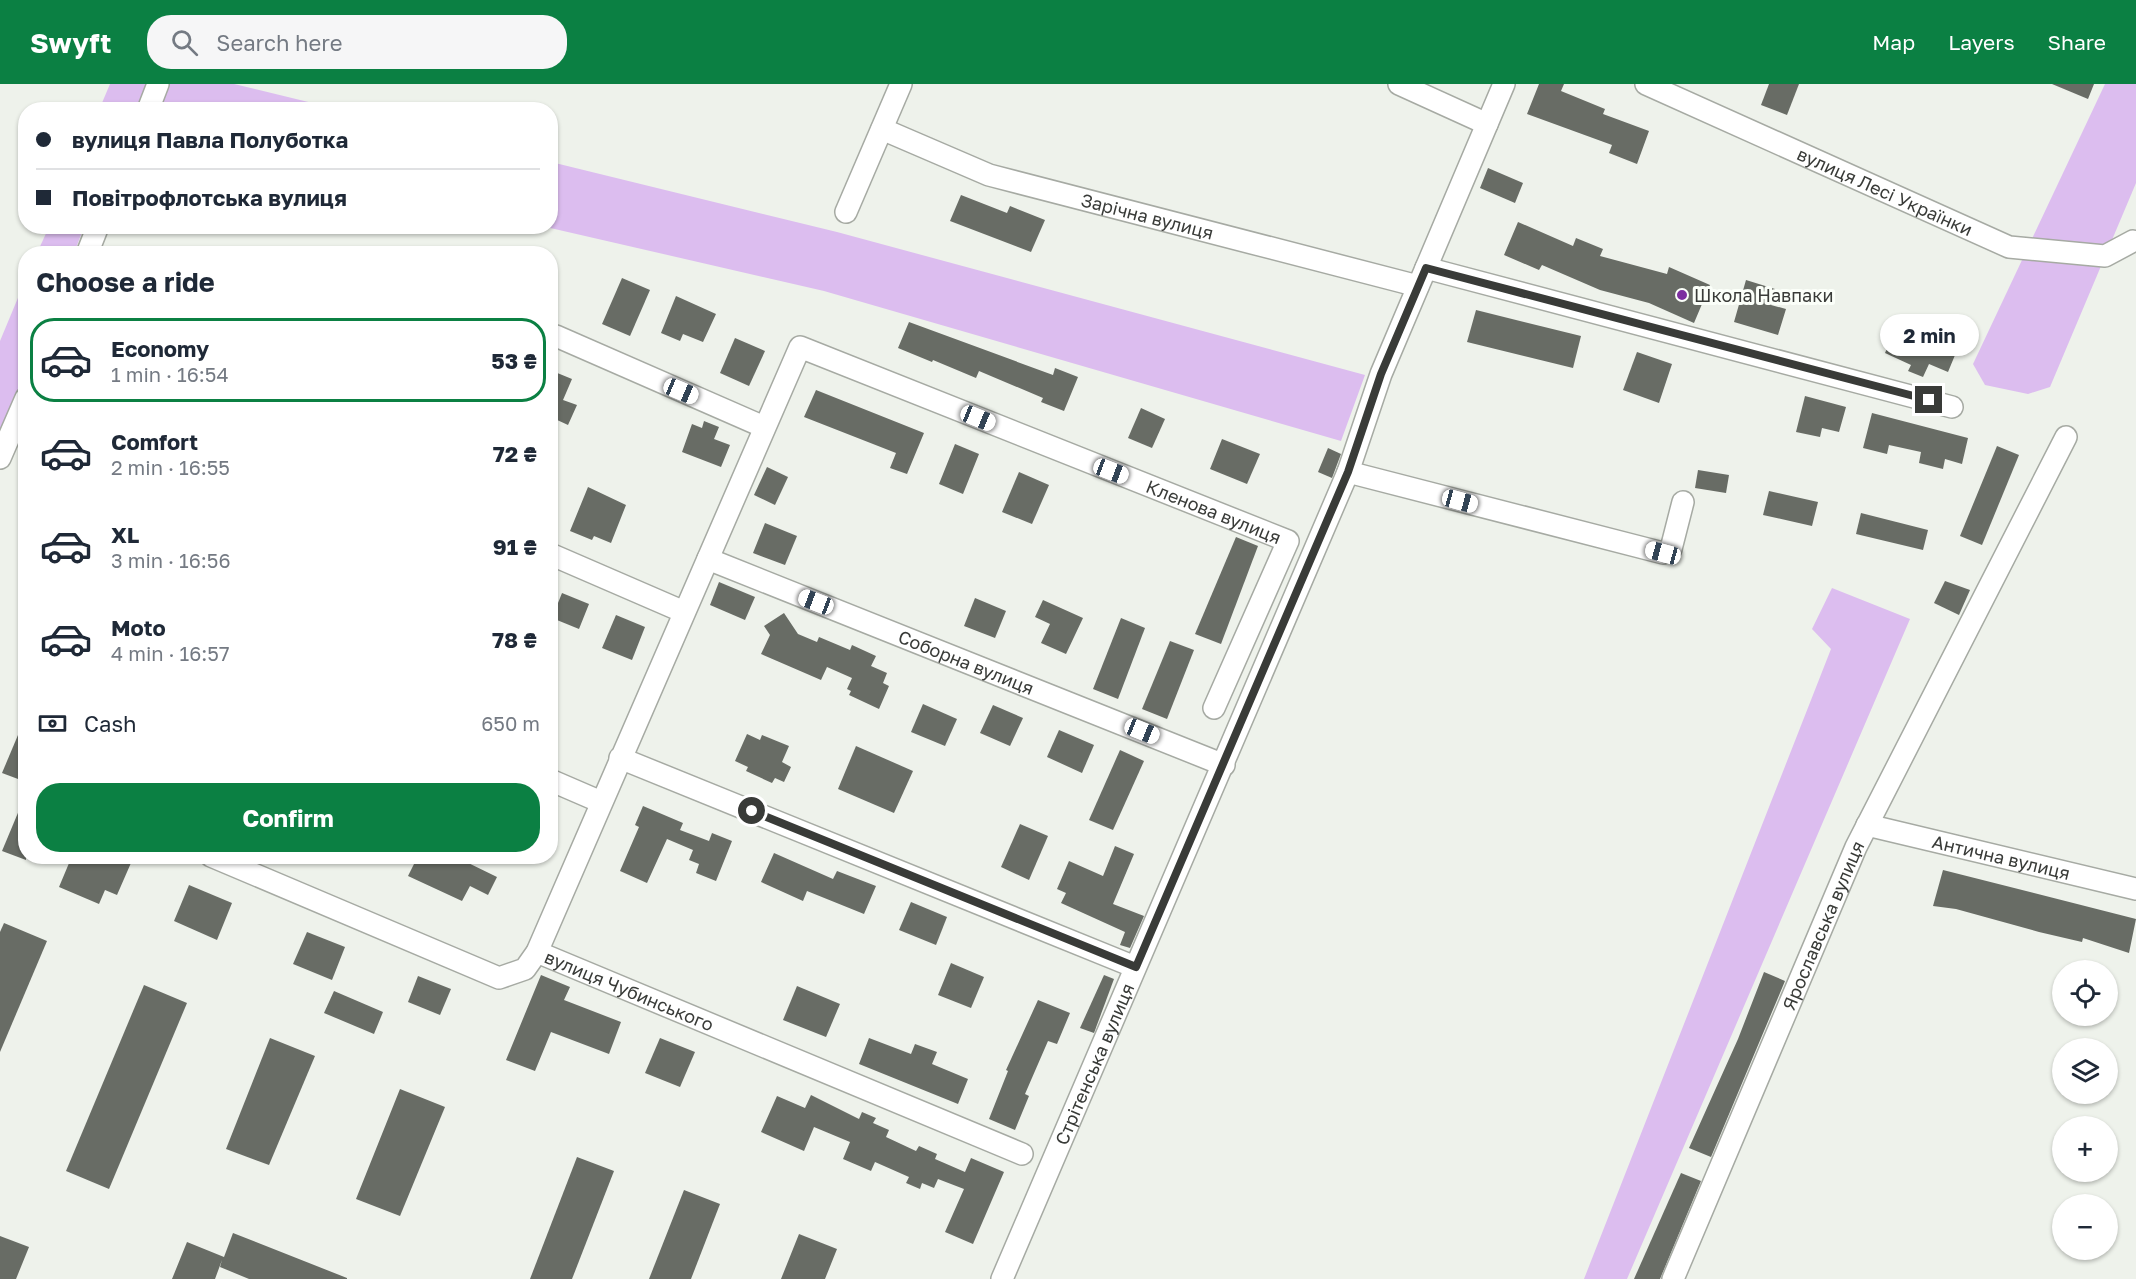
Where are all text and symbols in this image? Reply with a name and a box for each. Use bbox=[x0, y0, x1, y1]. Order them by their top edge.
search box bbox=[147, 15, 567, 69]
text: Swyft bbox=[30, 26, 111, 59]
icon: search bbox=[168, 26, 201, 59]
text: Search here bbox=[216, 29, 342, 56]
text: Map bbox=[1872, 29, 1915, 55]
text: Layers bbox=[1948, 29, 2015, 55]
text: Share bbox=[2048, 29, 2106, 55]
text: вулиця Павла Полуботка bbox=[72, 126, 348, 153]
street label: вулиця Лесі Українки bbox=[1794, 142, 1976, 240]
text: Повітрофлотська вулиця bbox=[72, 184, 347, 211]
street label: Зарічна вулиця bbox=[1079, 188, 1216, 244]
text: Choose a ride bbox=[36, 266, 215, 298]
place label: Школа Навпаки bbox=[1694, 284, 1834, 306]
marker: Школа Навпаки bbox=[1675, 288, 1689, 302]
callout: 2 min bbox=[1880, 313, 1978, 355]
text: 2 min bbox=[1903, 323, 1956, 347]
icon: car bbox=[39, 333, 93, 387]
text: Economy bbox=[111, 335, 209, 362]
text: 53 ₴ bbox=[491, 347, 537, 374]
text: 1 min · 16:54 bbox=[111, 362, 229, 386]
car bbox=[661, 376, 701, 406]
route end bbox=[1915, 386, 1942, 413]
car bbox=[958, 403, 998, 433]
icon: car bbox=[39, 426, 93, 480]
text: Comfort bbox=[111, 428, 198, 455]
text: 72 ₴ bbox=[493, 440, 537, 467]
text: 2 min · 16:55 bbox=[111, 455, 230, 479]
car bbox=[1091, 456, 1131, 486]
street label: Кленова вулиця bbox=[1143, 475, 1284, 548]
car bbox=[1440, 488, 1480, 514]
icon: car bbox=[39, 519, 93, 573]
text: XL bbox=[111, 521, 139, 548]
text: 91 ₴ bbox=[493, 533, 537, 560]
car bbox=[1643, 540, 1683, 566]
text: 3 min · 16:56 bbox=[111, 548, 231, 572]
car bbox=[796, 587, 836, 617]
icon: car bbox=[39, 612, 93, 666]
text: Moto bbox=[111, 614, 166, 641]
street label: Соборна вулиця bbox=[895, 625, 1037, 699]
text: 78 ₴ bbox=[492, 626, 537, 653]
text: 4 min · 16:57 bbox=[111, 641, 230, 665]
icon: cash bbox=[36, 707, 69, 740]
text: Cash bbox=[84, 710, 137, 737]
text: 650 m bbox=[481, 711, 540, 735]
car bbox=[1122, 716, 1162, 746]
button: Confirm bbox=[36, 783, 540, 852]
route start bbox=[738, 797, 765, 824]
street label: Антична вулиця bbox=[1930, 830, 2072, 884]
street label: Ярославська вулиця bbox=[1777, 837, 1868, 1013]
street label: вулиця Чубинського bbox=[542, 945, 717, 1035]
map controls bbox=[2052, 960, 2118, 1260]
button: locate bbox=[2052, 960, 2118, 1026]
street label: Стрітенська вулиця bbox=[1050, 980, 1139, 1148]
button: layers bbox=[2052, 1038, 2118, 1104]
button: + bbox=[2052, 1116, 2118, 1182]
button: − bbox=[2052, 1194, 2118, 1260]

